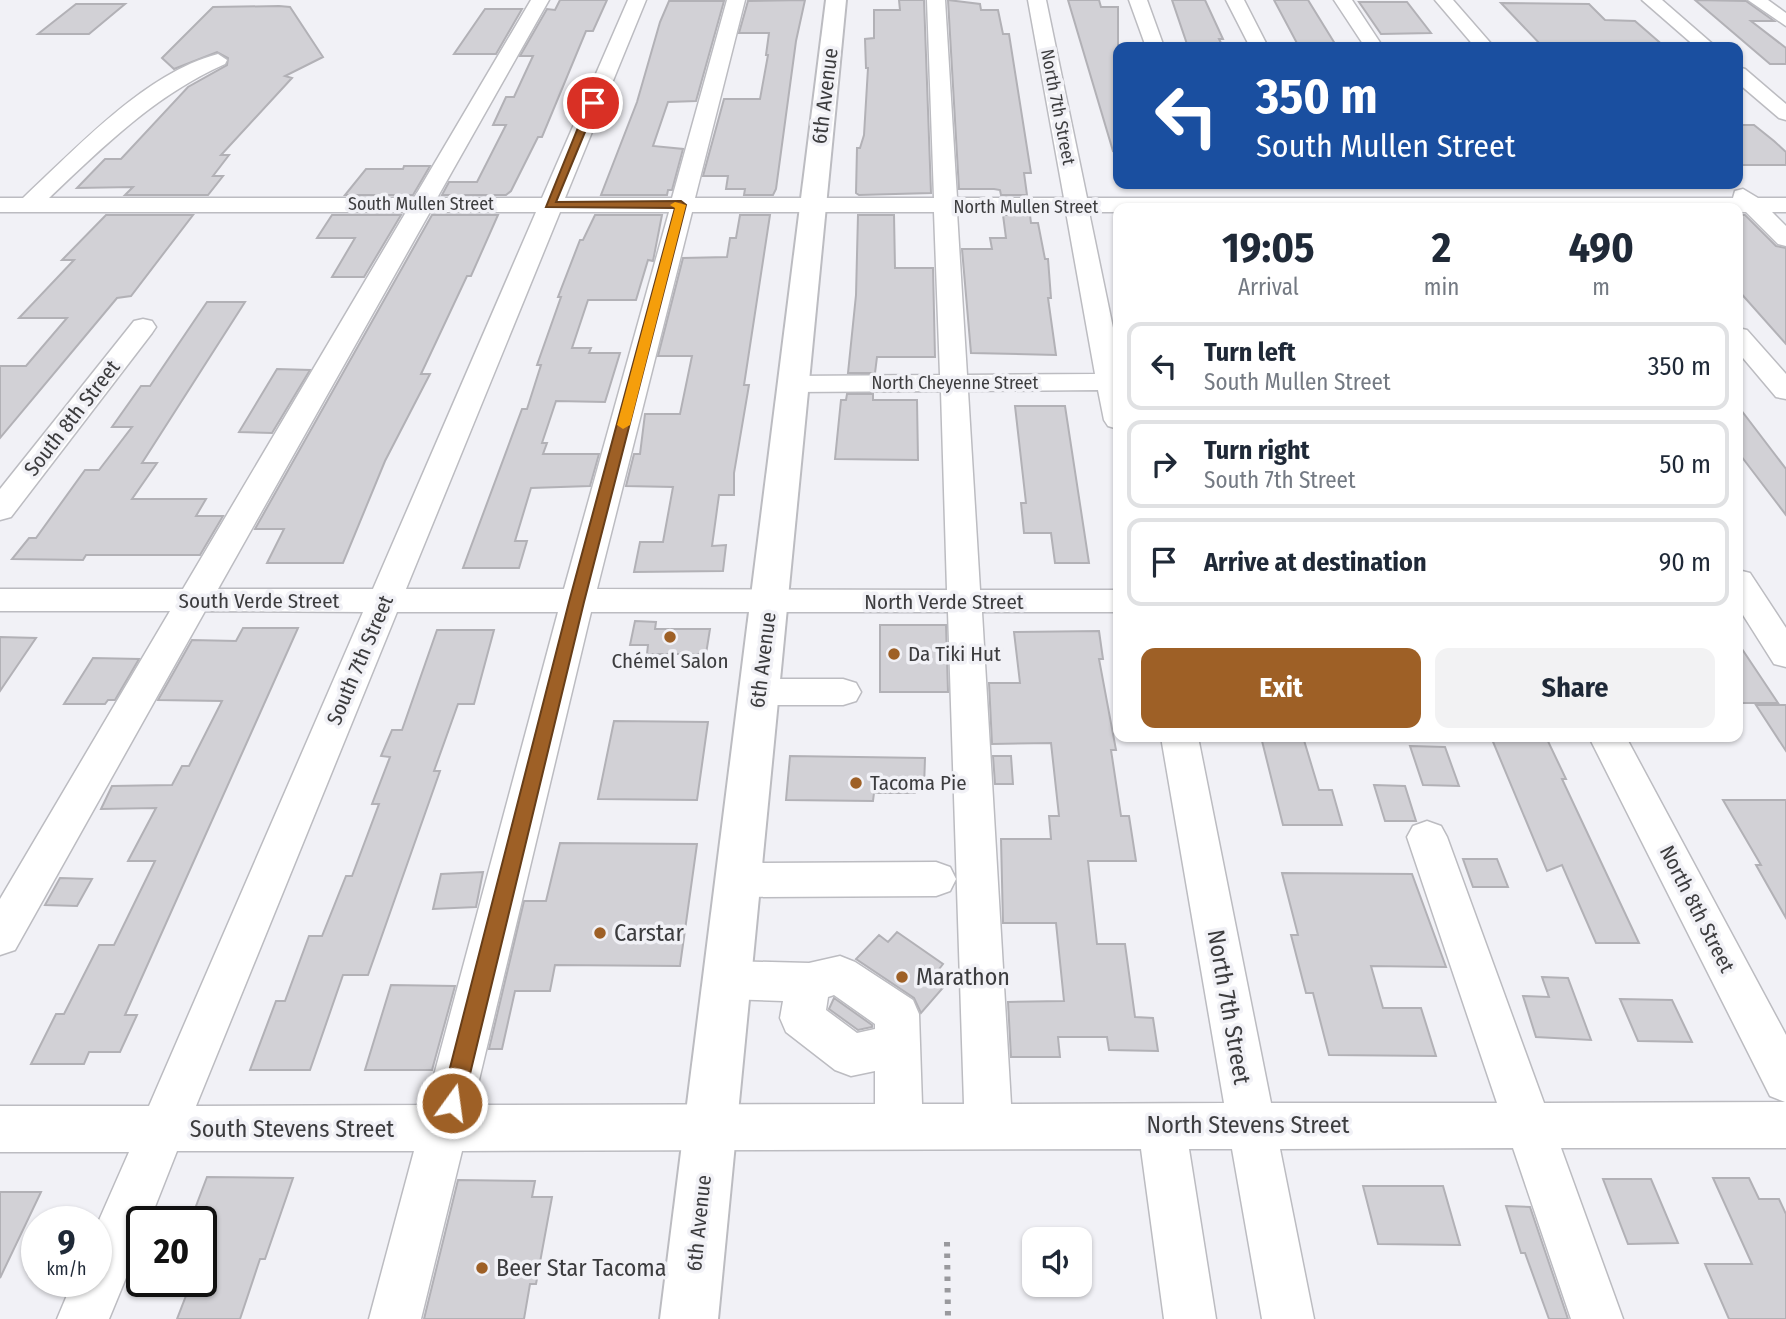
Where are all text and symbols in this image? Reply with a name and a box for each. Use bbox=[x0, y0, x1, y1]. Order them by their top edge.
street label: 6th Avenue bbox=[806, 47, 844, 145]
street label: North 7th Street bbox=[1036, 47, 1080, 167]
text: 350 m bbox=[1256, 67, 1378, 126]
icon: left bbox=[1141, 70, 1232, 161]
pin bbox=[563, 73, 623, 133]
icon: arrive bbox=[574, 84, 612, 122]
text: South Mullen Street bbox=[1256, 127, 1515, 165]
street label: South Mullen Street bbox=[348, 193, 494, 215]
street label: North Mullen Street bbox=[954, 196, 1098, 218]
text: 19:05 bbox=[1222, 223, 1315, 273]
text: 2 bbox=[1432, 223, 1451, 273]
text: 490 bbox=[1568, 223, 1634, 273]
text: Arrival bbox=[1238, 273, 1299, 301]
text: min bbox=[1424, 273, 1459, 301]
text: m bbox=[1592, 273, 1610, 301]
text: Turn left bbox=[1204, 337, 1296, 368]
icon: left bbox=[1145, 347, 1183, 385]
text: 350 m bbox=[1648, 351, 1711, 382]
street label: South 8th Street bbox=[19, 355, 126, 481]
text: South Mullen Street bbox=[1204, 368, 1390, 396]
street label: North Cheyenne Street bbox=[872, 372, 1038, 394]
text: Turn right bbox=[1204, 435, 1310, 466]
icon: right bbox=[1145, 445, 1183, 483]
text: 50 m bbox=[1659, 449, 1711, 480]
text: South 7th Street bbox=[1204, 466, 1356, 494]
icon: arrive bbox=[1145, 543, 1183, 581]
text: Arrive at destination bbox=[1204, 547, 1427, 578]
text: 90 m bbox=[1659, 547, 1711, 578]
street label: South Verde Street bbox=[179, 588, 340, 614]
street label: North Verde Street bbox=[864, 589, 1024, 615]
street label: South 7th Street bbox=[321, 591, 399, 729]
street label: 6th Avenue bbox=[744, 611, 782, 709]
marker: Chémel Salon bbox=[662, 629, 678, 645]
place label: Da Tiki Hut bbox=[908, 641, 1001, 667]
marker: Da Tiki Hut bbox=[886, 646, 902, 662]
place label: Chémel Salon bbox=[612, 648, 728, 674]
button: Exit bbox=[1141, 648, 1421, 728]
button: Share bbox=[1435, 648, 1715, 728]
place label: Tacoma Pie bbox=[870, 770, 967, 796]
marker: Tacoma Pie bbox=[848, 775, 864, 791]
street label: North 8th Street bbox=[1654, 841, 1740, 977]
place label: Carstar bbox=[614, 919, 684, 947]
marker: Carstar bbox=[592, 925, 608, 941]
street label: North 7th Street bbox=[1202, 927, 1256, 1087]
place label: Marathon bbox=[916, 963, 1010, 991]
marker: Marathon bbox=[894, 969, 910, 985]
position arrow bbox=[415, 1066, 489, 1140]
street label: North Stevens Street bbox=[1147, 1111, 1350, 1139]
street label: South Stevens Street bbox=[190, 1115, 394, 1143]
street label: 6th Avenue bbox=[681, 1174, 717, 1272]
speed limit sign: 20 bbox=[126, 1206, 217, 1297]
text: 9 bbox=[57, 1221, 76, 1263]
map controls bbox=[1022, 1227, 1092, 1297]
button: sound bbox=[1022, 1227, 1092, 1297]
place label: Beer Star Tacoma bbox=[496, 1254, 667, 1282]
text: km/h bbox=[46, 1258, 87, 1280]
marker: Beer Star Tacoma bbox=[474, 1260, 490, 1276]

